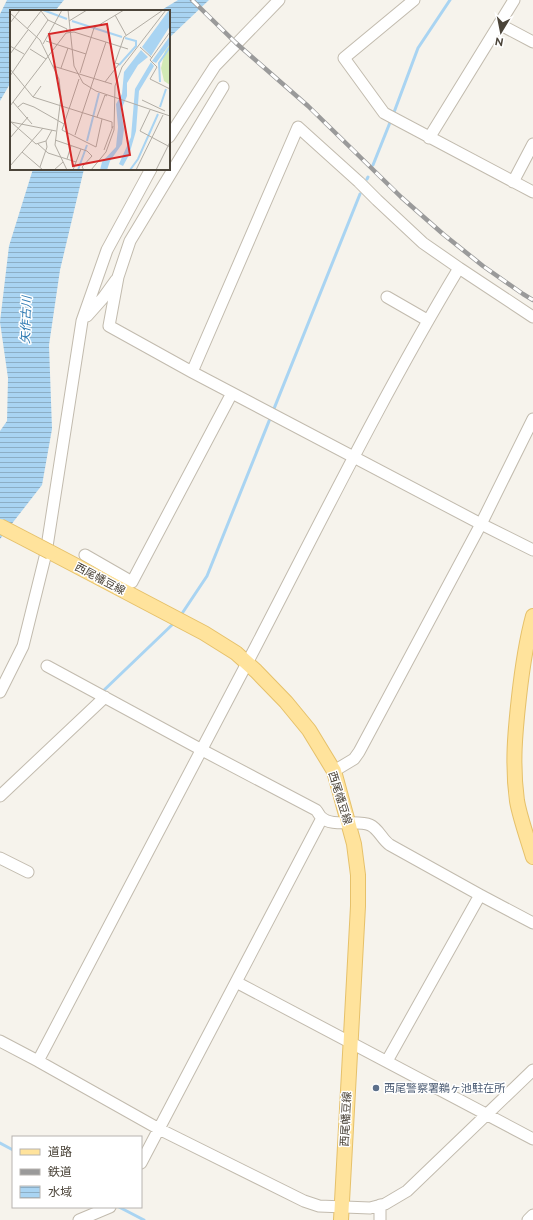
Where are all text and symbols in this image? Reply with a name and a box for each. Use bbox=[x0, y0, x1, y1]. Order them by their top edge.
inset map bbox=[10, 10, 170, 170]
north arrow bbox=[481, 12, 521, 52]
text: N bbox=[494, 34, 505, 48]
water label: 矢作古川 bbox=[18, 294, 34, 344]
street label: 西尾幡豆線 bbox=[73, 560, 127, 598]
street label: 西尾幡豆線 bbox=[326, 770, 354, 826]
place label: 西尾警察署鵜ヶ池駐在所 bbox=[384, 1082, 506, 1095]
marker: 西尾警察署鵜ヶ池駐在所 bbox=[371, 1083, 381, 1093]
street label: 西尾幡豆線 bbox=[338, 1091, 354, 1147]
legend bbox=[12, 1136, 142, 1208]
text: 道路 bbox=[48, 1145, 72, 1159]
text: 鉄道 bbox=[48, 1165, 72, 1179]
text: 水域 bbox=[48, 1185, 72, 1199]

